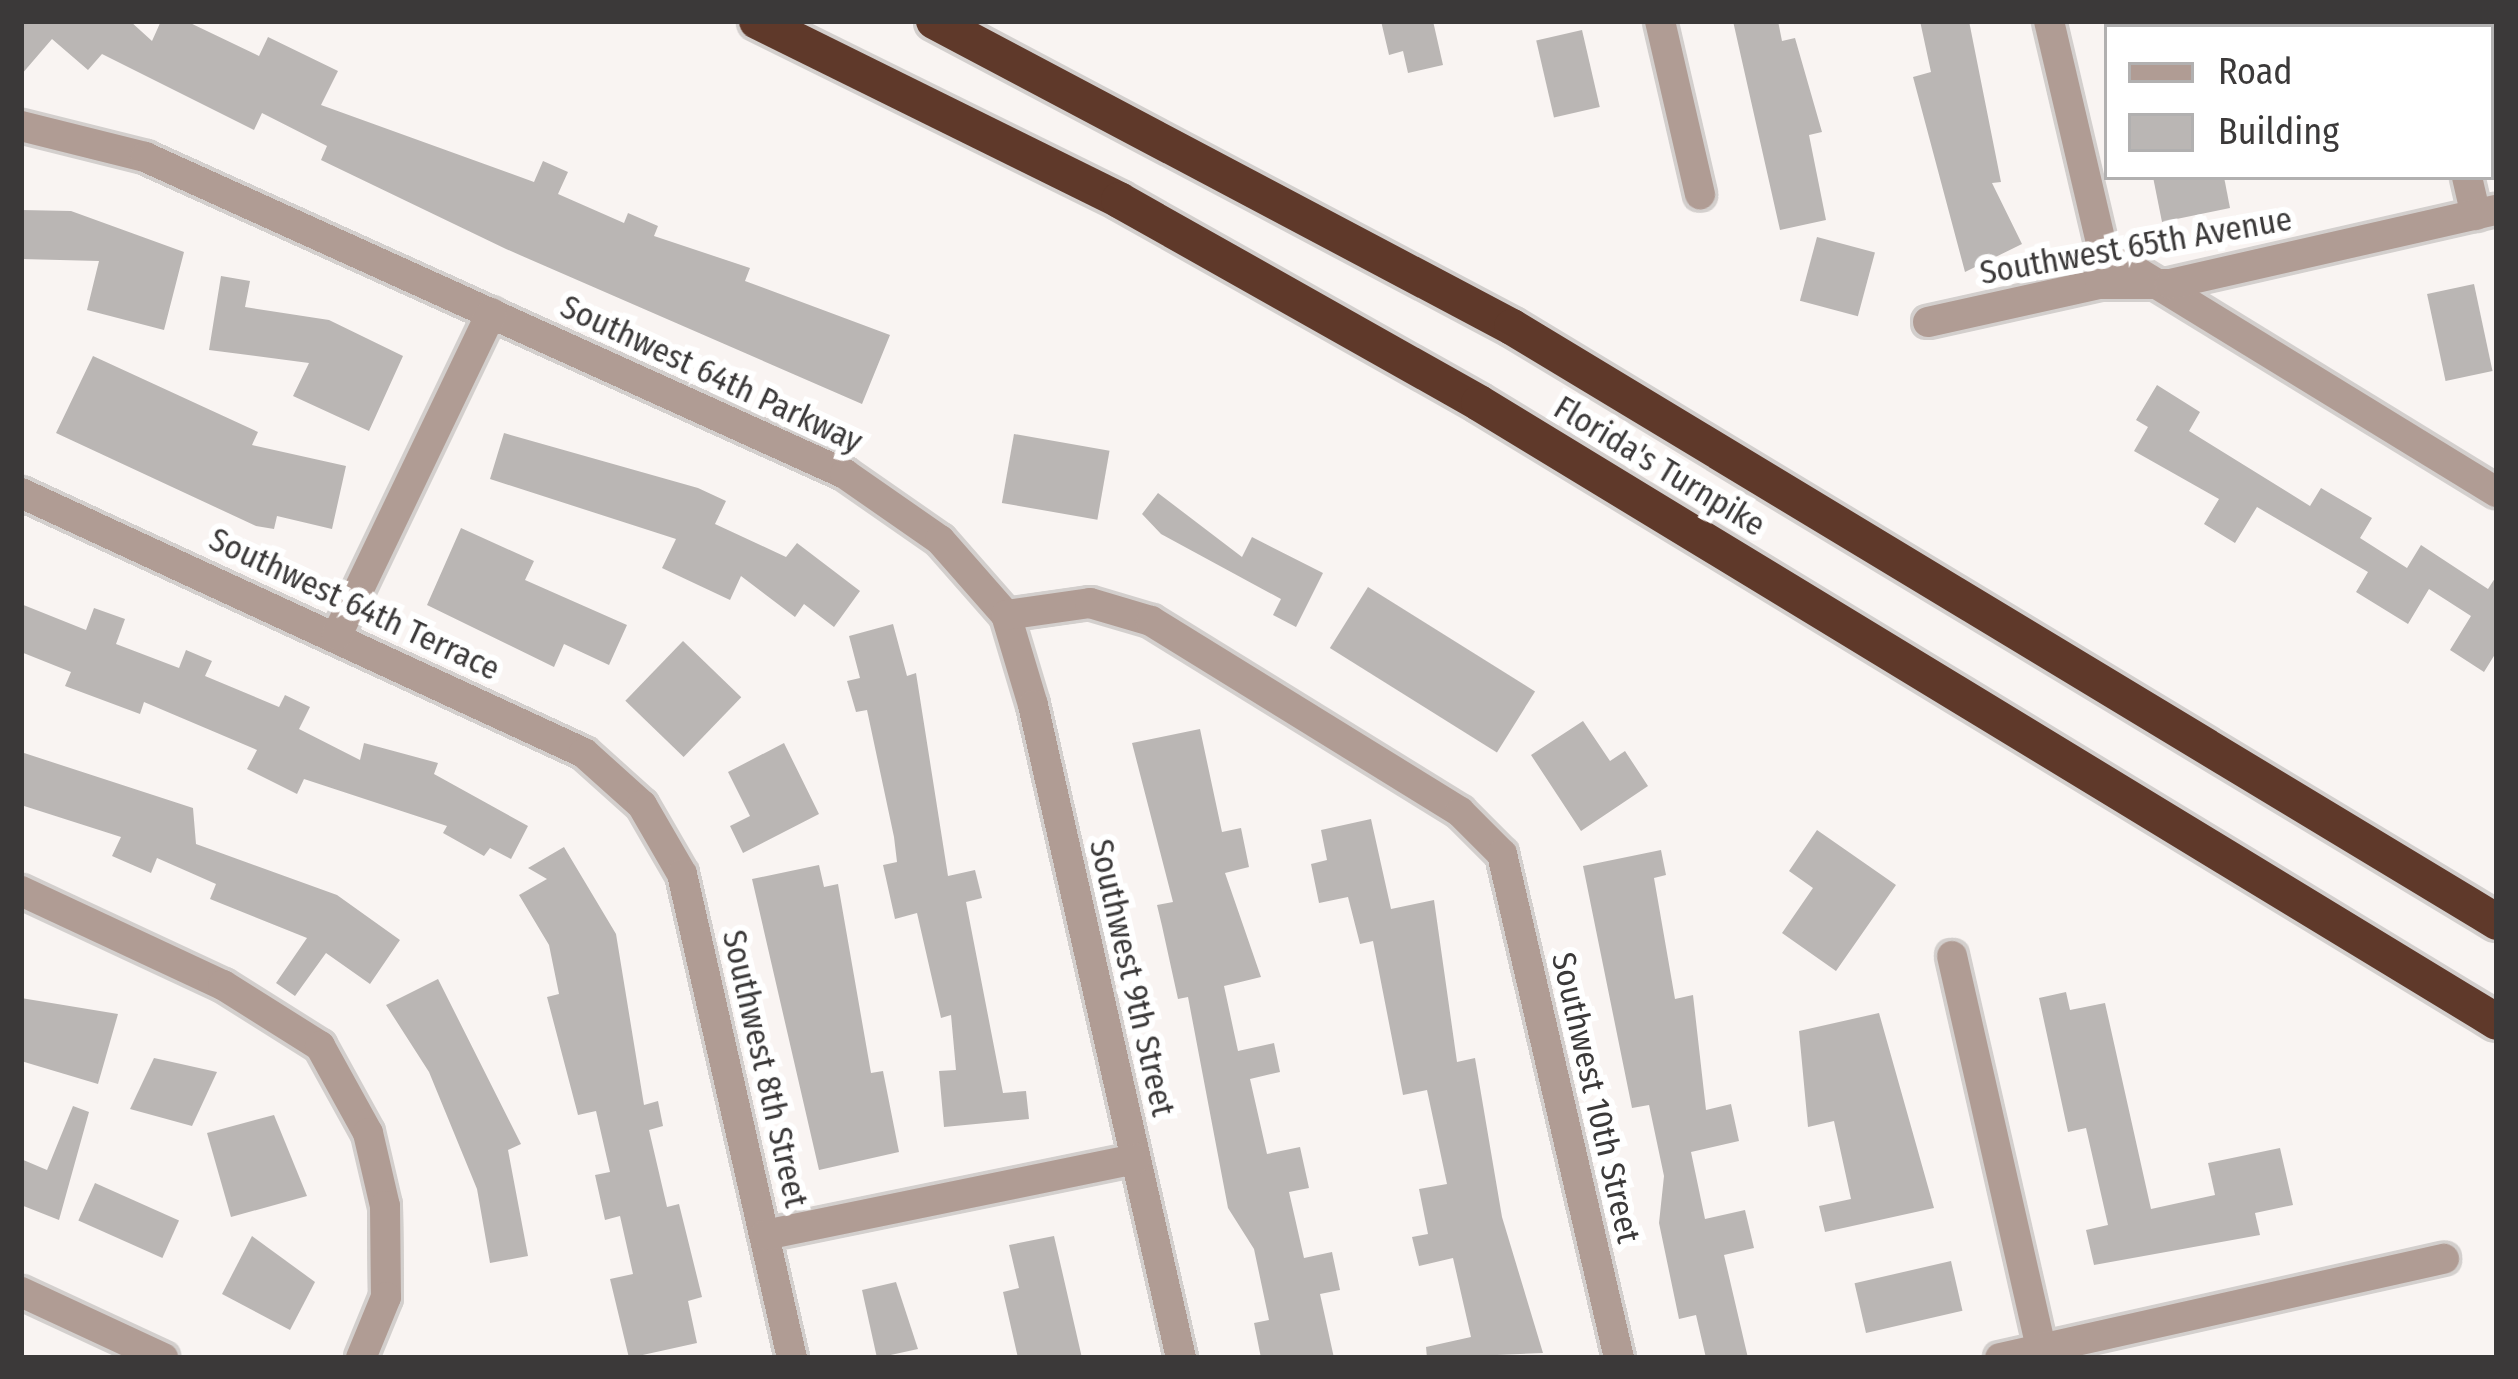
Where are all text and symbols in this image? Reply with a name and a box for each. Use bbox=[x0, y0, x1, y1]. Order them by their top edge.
legend bbox=[2104, 24, 2494, 180]
text: Road bbox=[2218, 50, 2293, 94]
text: Building bbox=[2218, 110, 2339, 154]
street label: Southwest 65th Avenue bbox=[1977, 200, 2295, 294]
street label: Southwest 64th Parkway bbox=[554, 288, 868, 462]
street label: Florida's Turnpike bbox=[1546, 388, 1772, 546]
street label: Southwest 64th Terrace bbox=[203, 520, 505, 690]
street label: Southwest 9th Street bbox=[1080, 836, 1182, 1120]
street label: Southwest 8th Street bbox=[713, 927, 815, 1211]
street label: Southwest 10th Street bbox=[1542, 949, 1648, 1247]

